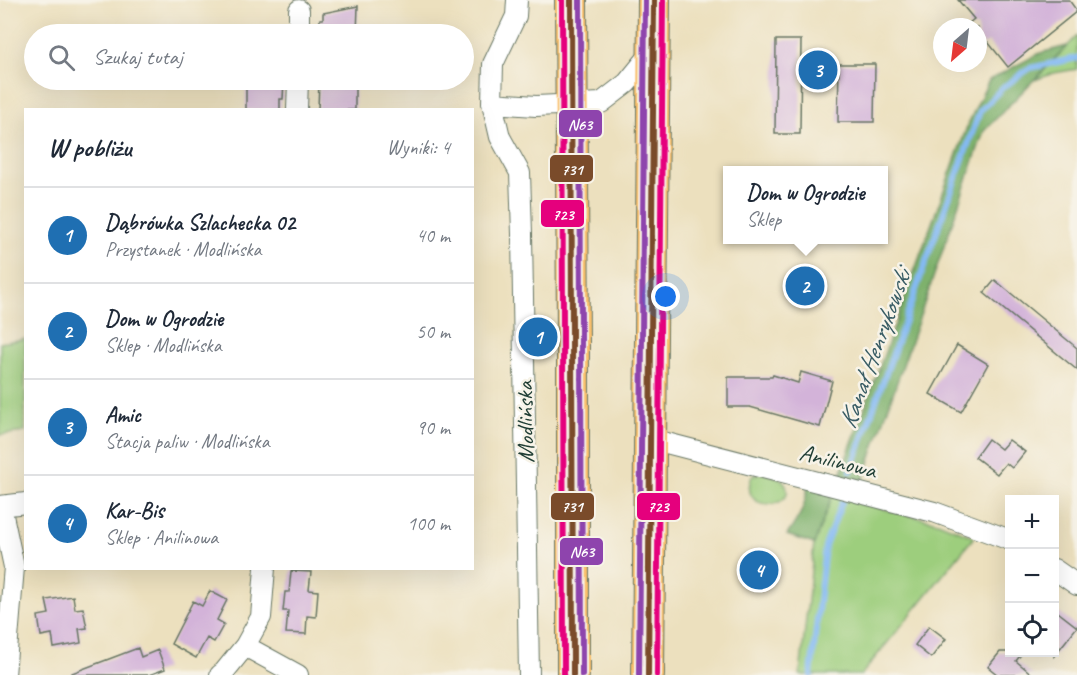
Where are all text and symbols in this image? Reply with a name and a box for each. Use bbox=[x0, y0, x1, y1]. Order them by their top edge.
north arrow bbox=[933, 18, 987, 72]
search box bbox=[24, 24, 474, 90]
icon: search bbox=[45, 41, 78, 74]
text: Szukaj tutaj bbox=[93, 43, 183, 71]
pin: 3 bbox=[798, 48, 838, 92]
line badge: N63 bbox=[558, 109, 603, 138]
text: N63 bbox=[568, 115, 594, 135]
text: W pobliżu bbox=[48, 131, 131, 164]
text: Wyniki: 4 bbox=[387, 135, 450, 160]
line badge: 731 bbox=[549, 154, 594, 183]
text: 731 bbox=[561, 160, 585, 180]
popup bbox=[723, 166, 888, 244]
text: Dom w Ogrodzie bbox=[746, 179, 865, 207]
line badge: 723 bbox=[540, 199, 585, 228]
text: 723 bbox=[552, 205, 576, 225]
text: Sklep bbox=[746, 207, 781, 232]
text: Dąbrówka Szlachecka 02 bbox=[105, 209, 295, 237]
text: 1 bbox=[63, 223, 72, 248]
text: 40 m bbox=[416, 223, 450, 248]
text: Przystanek · Modlińska bbox=[105, 237, 261, 262]
water label: Kanał Henrykowski bbox=[831, 260, 920, 433]
pin: 2 bbox=[786, 264, 824, 308]
your location bbox=[651, 282, 680, 311]
text: Dom w Ogrodzie bbox=[105, 305, 223, 333]
pin: 1 bbox=[518, 314, 558, 360]
text: 2 bbox=[63, 319, 72, 344]
text: 50 m bbox=[416, 319, 450, 344]
text: Sklep · Modlińska bbox=[105, 333, 221, 358]
street label: Modlińska bbox=[509, 379, 541, 463]
text: Amic bbox=[105, 401, 141, 429]
text: 3 bbox=[63, 415, 72, 440]
text: 90 m bbox=[416, 415, 450, 440]
text: Stacja paliw · Modlińska bbox=[105, 429, 269, 454]
street label: Anilinowa bbox=[797, 437, 881, 485]
line badge: 731 bbox=[550, 492, 595, 521]
line badge: 723 bbox=[636, 492, 681, 521]
map controls bbox=[1005, 495, 1059, 657]
button: + bbox=[1005, 495, 1059, 549]
text: Kar-Bis bbox=[105, 497, 164, 525]
text: 731 bbox=[561, 497, 585, 517]
text: 723 bbox=[647, 497, 671, 517]
text: 4 bbox=[63, 511, 72, 536]
text: 100 m bbox=[407, 511, 450, 536]
text: Sklep · Anilinowa bbox=[105, 525, 218, 550]
line badge: N63 bbox=[559, 537, 604, 566]
text: N63 bbox=[570, 542, 596, 562]
pin: 4 bbox=[740, 548, 778, 592]
button: − bbox=[1005, 549, 1059, 603]
button: locate bbox=[1005, 603, 1059, 657]

